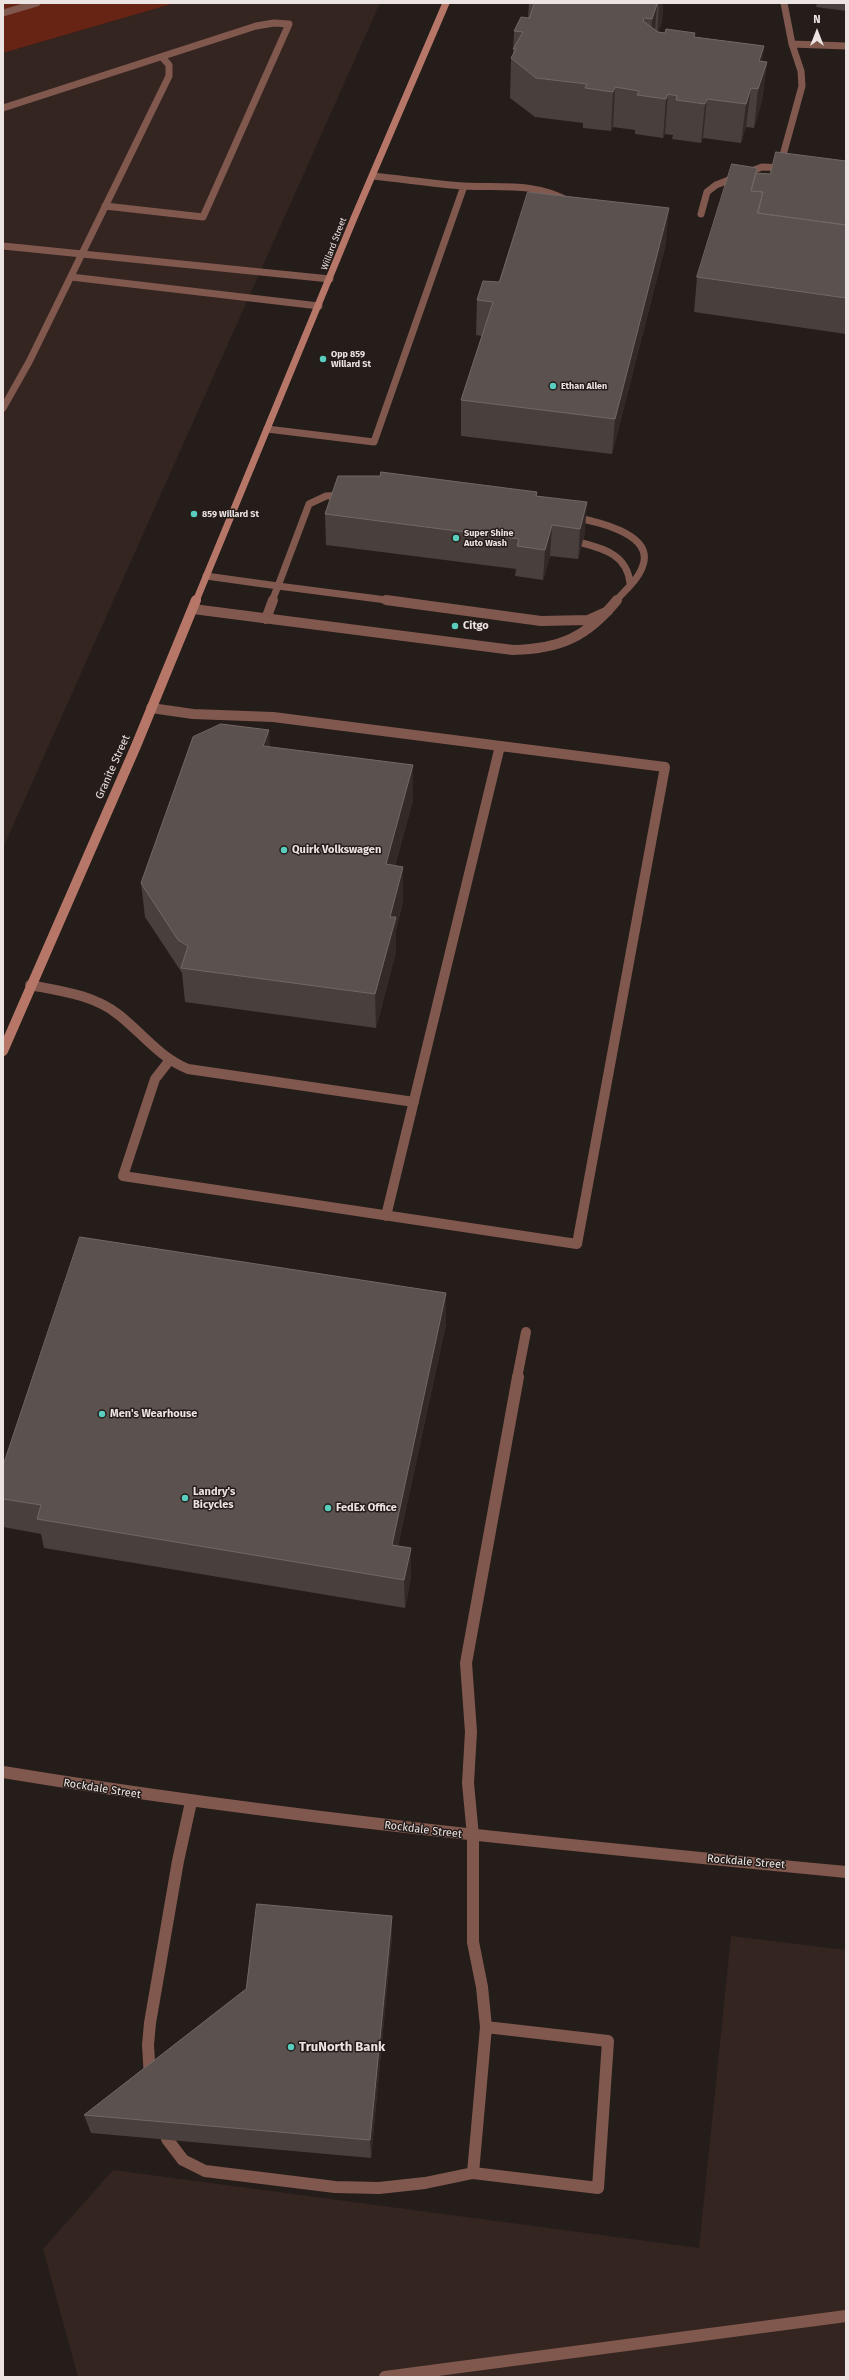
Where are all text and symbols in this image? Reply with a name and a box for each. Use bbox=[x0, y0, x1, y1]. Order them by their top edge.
north arrow bbox=[797, 12, 837, 52]
text: N bbox=[813, 13, 821, 26]
street label: Willard Street bbox=[319, 216, 349, 272]
place label: Opp 859 Willard St bbox=[331, 349, 371, 370]
marker: Opp 859 Willard St bbox=[318, 354, 328, 364]
marker: Ethan Allen bbox=[548, 381, 558, 391]
place label: Ethan Allen bbox=[561, 381, 607, 391]
marker: 859 Willard St bbox=[189, 509, 199, 519]
place label: 859 Willard St bbox=[202, 509, 259, 519]
place label: Super Shine Auto Wash bbox=[464, 528, 513, 549]
marker: Super Shine Auto Wash bbox=[451, 533, 461, 543]
place label: Citgo bbox=[463, 619, 489, 633]
marker: Citgo bbox=[450, 621, 460, 631]
street label: Granite Street bbox=[93, 733, 133, 801]
place label: Quirk Volkswagen bbox=[292, 843, 381, 857]
marker: Quirk Volkswagen bbox=[279, 845, 289, 855]
place label: Men's Wearhouse bbox=[110, 1407, 197, 1421]
marker: Men's Wearhouse bbox=[97, 1409, 107, 1419]
place label: Landry's Bicycles bbox=[193, 1485, 235, 1511]
marker: Landry's Bicycles bbox=[180, 1493, 190, 1503]
place label: FedEx Office bbox=[336, 1501, 397, 1515]
marker: FedEx Office bbox=[323, 1503, 333, 1513]
street label: Rockdale Street bbox=[62, 1776, 142, 1802]
street label: Rockdale Street bbox=[383, 1819, 463, 1841]
street label: Rockdale Street bbox=[707, 1852, 785, 1872]
place label: TruNorth Bank bbox=[299, 2039, 385, 2055]
marker: TruNorth Bank bbox=[286, 2042, 296, 2052]

